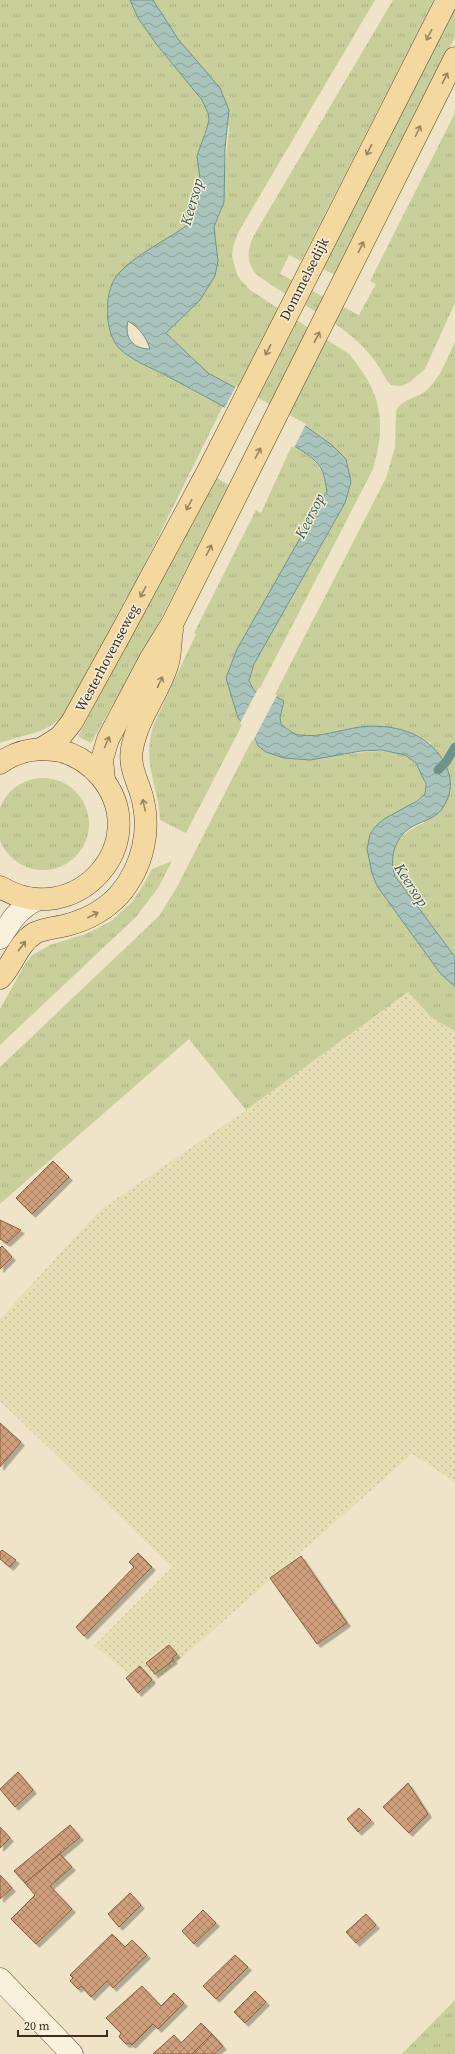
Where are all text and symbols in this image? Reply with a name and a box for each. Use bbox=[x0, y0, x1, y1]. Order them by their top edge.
one-way arrow bbox=[425, 28, 432, 40]
one-way arrow bbox=[441, 72, 449, 84]
one-way arrow bbox=[415, 125, 423, 137]
one-way arrow bbox=[365, 144, 373, 156]
water label: Keersop bbox=[175, 176, 208, 229]
street label: Dommelsedijk bbox=[274, 234, 334, 324]
one-way arrow bbox=[358, 242, 365, 254]
one-way arrow bbox=[314, 331, 321, 343]
one-way arrow bbox=[264, 344, 271, 356]
one-way arrow bbox=[255, 447, 262, 459]
water label: Keersop bbox=[289, 489, 330, 543]
one-way arrow bbox=[185, 499, 193, 511]
one-way arrow bbox=[206, 544, 213, 556]
one-way arrow bbox=[138, 586, 146, 598]
street label: Westerhovenseweg bbox=[70, 601, 144, 715]
one-way arrow bbox=[157, 676, 164, 688]
one-way arrow bbox=[104, 737, 111, 749]
one-way arrow bbox=[139, 798, 147, 811]
water label: Keersop bbox=[389, 858, 433, 911]
one-way arrow bbox=[87, 910, 99, 918]
one-way arrow bbox=[18, 941, 26, 952]
scale bar bbox=[18, 2012, 107, 2038]
text: 20 m bbox=[24, 2018, 50, 2034]

